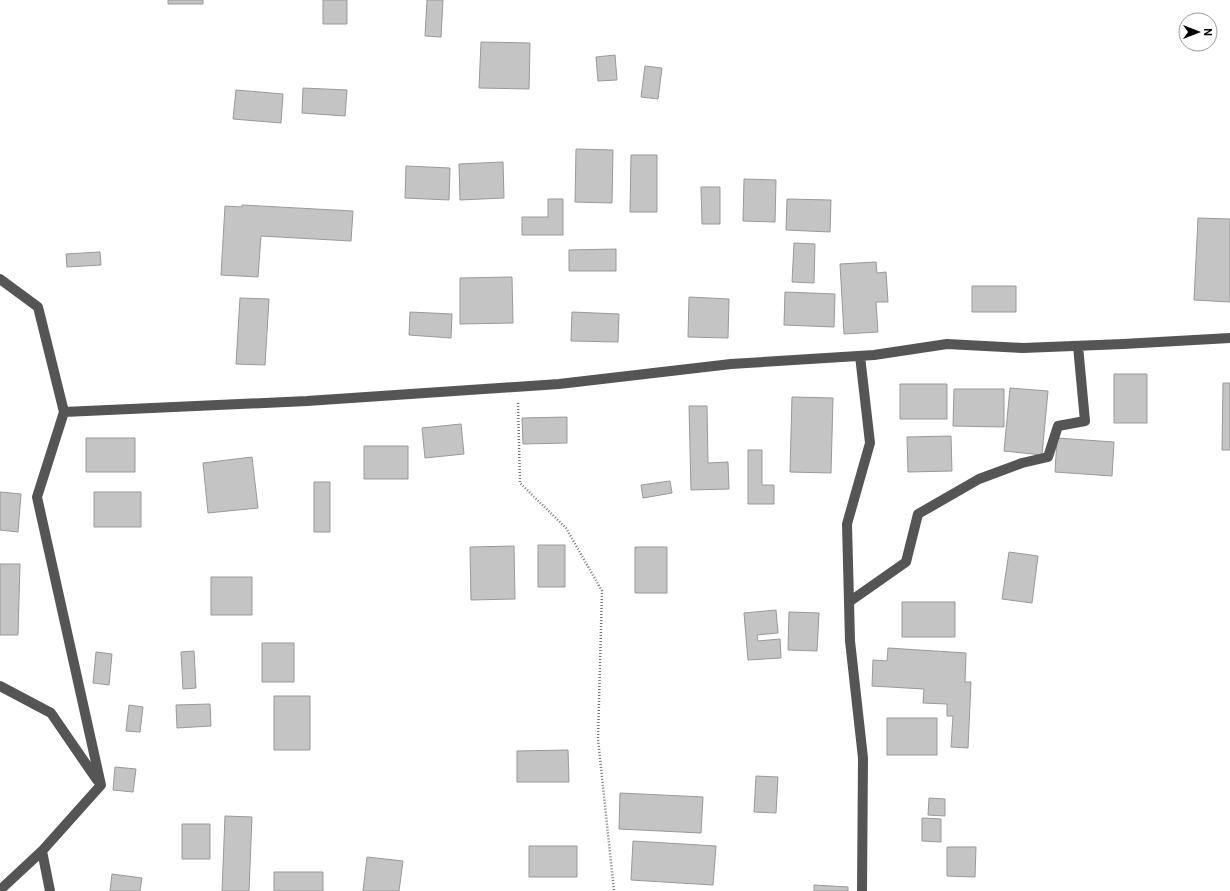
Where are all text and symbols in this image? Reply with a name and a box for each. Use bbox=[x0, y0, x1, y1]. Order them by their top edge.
north arrow bbox=[1178, 12, 1218, 52]
text: N bbox=[1201, 28, 1214, 36]

